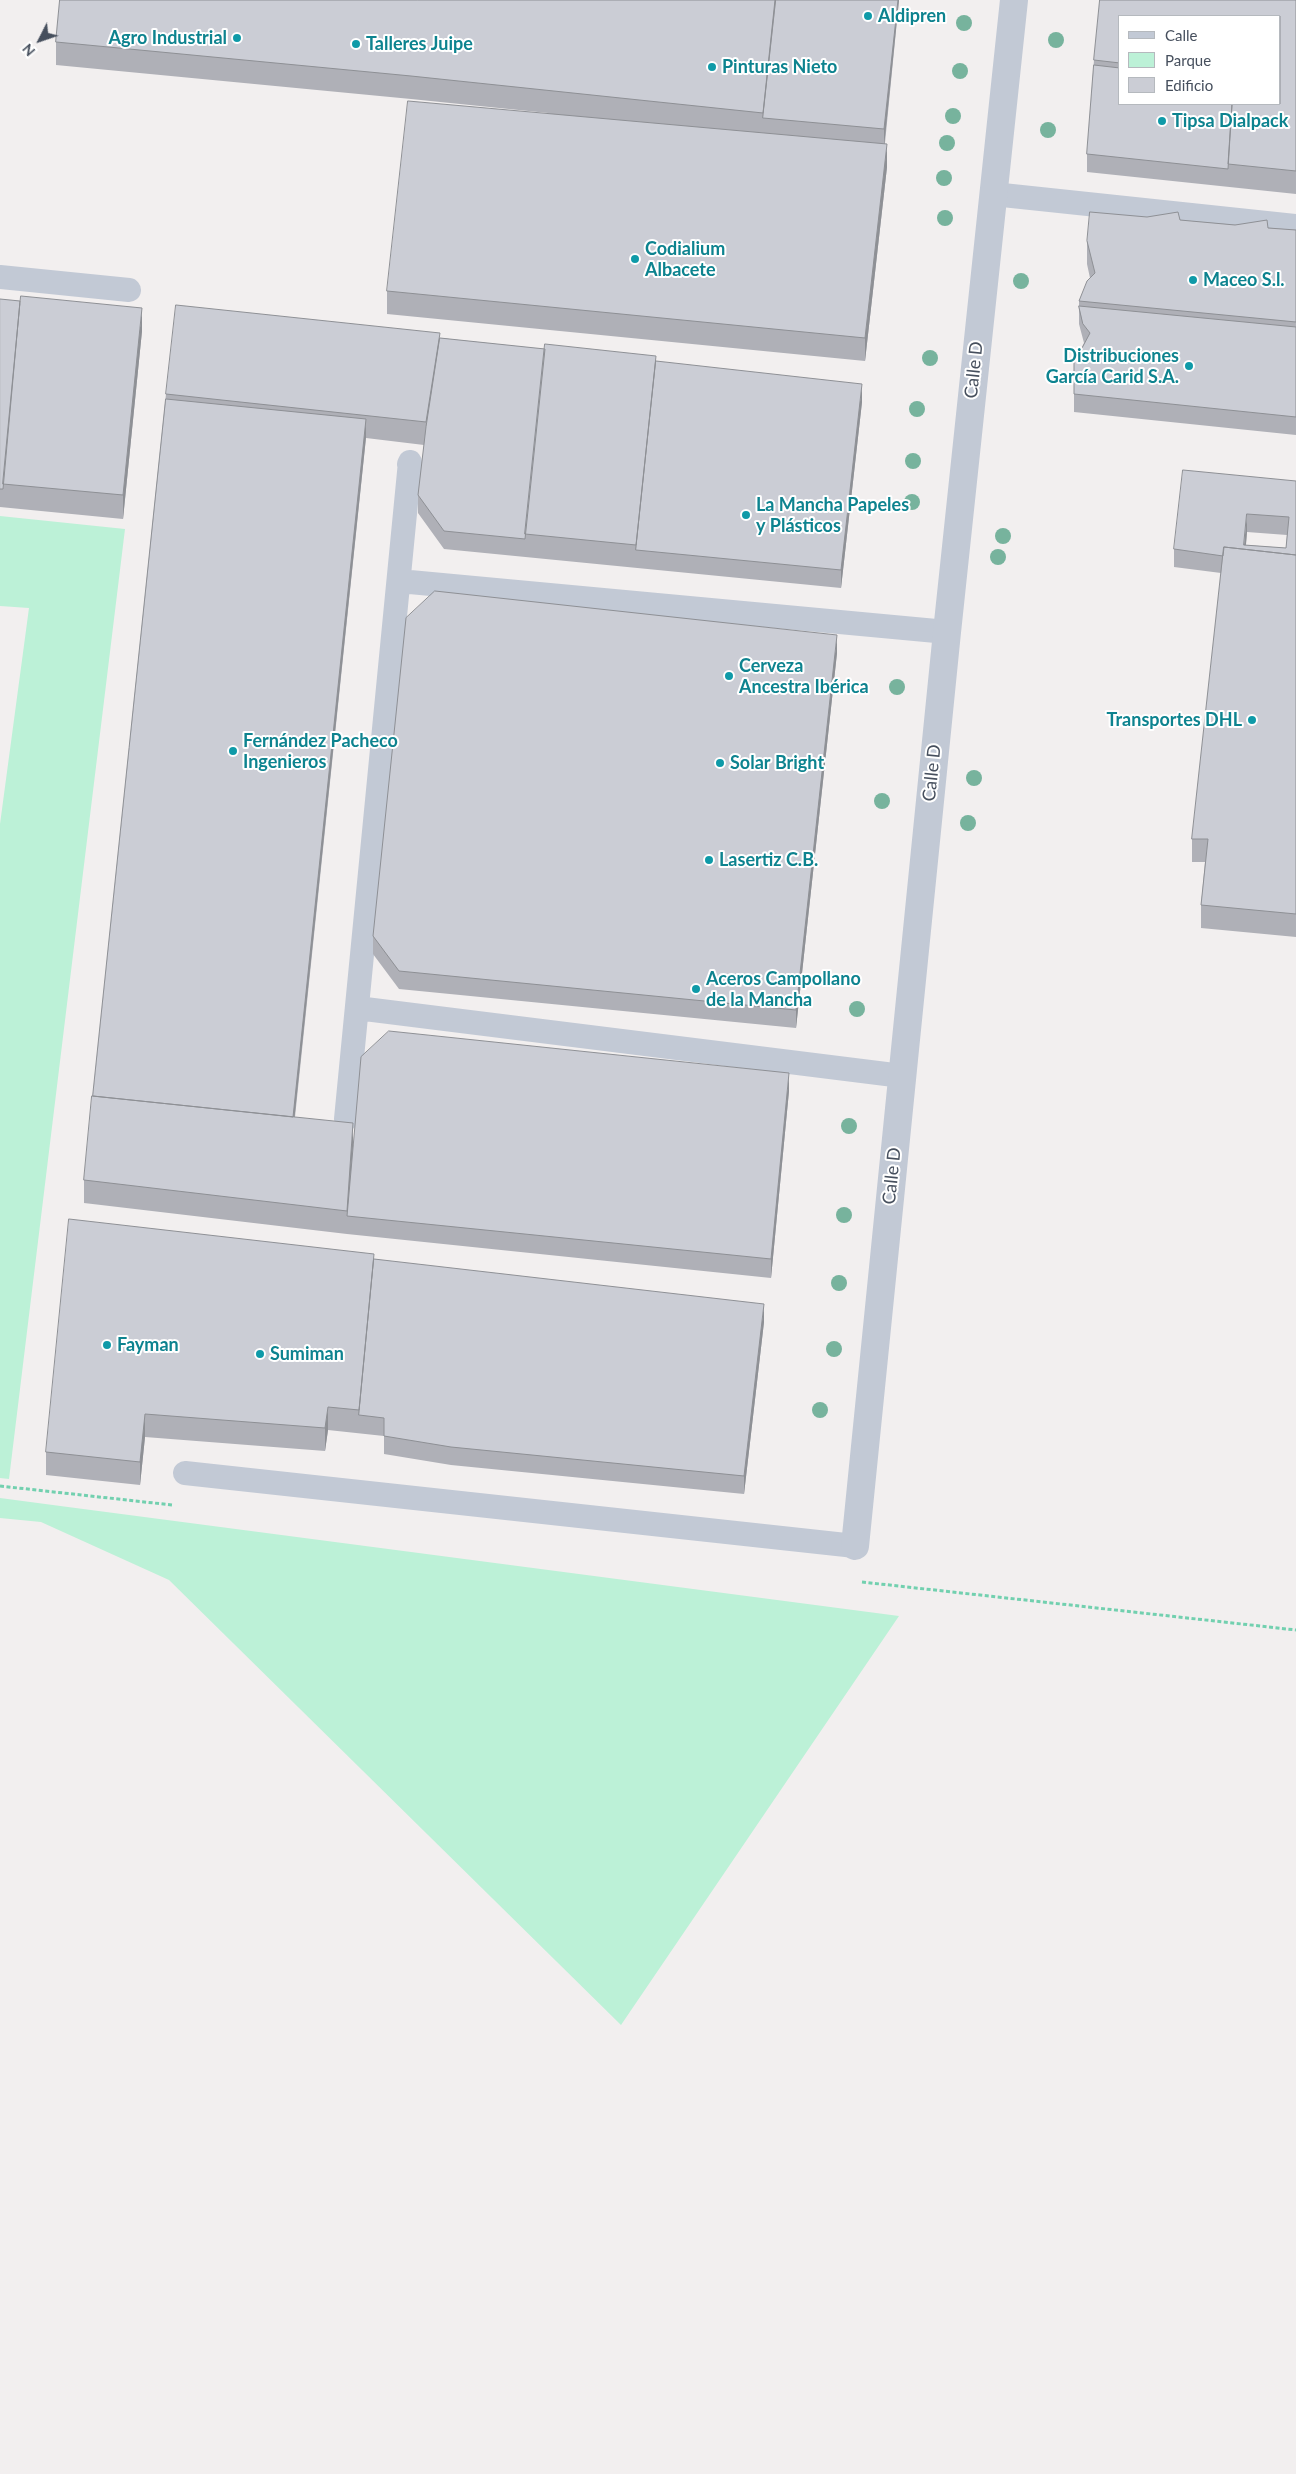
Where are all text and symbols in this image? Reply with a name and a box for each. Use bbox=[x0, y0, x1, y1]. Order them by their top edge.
place label: Aldipren bbox=[878, 5, 946, 27]
marker: Aldipren bbox=[862, 10, 874, 22]
north arrow bbox=[15, 15, 65, 65]
legend bbox=[1118, 15, 1281, 105]
text: Calle bbox=[1165, 26, 1197, 44]
place label: Agro Industrial bbox=[109, 27, 227, 49]
marker: Agro Industrial bbox=[231, 32, 243, 44]
place label: Talleres Juipe bbox=[366, 33, 473, 55]
marker: Talleres Juipe bbox=[350, 38, 362, 50]
text: N bbox=[18, 41, 38, 60]
text: Parque bbox=[1165, 51, 1211, 69]
place label: Pinturas Nieto bbox=[722, 56, 837, 78]
marker: Pinturas Nieto bbox=[706, 61, 718, 73]
text: Edificio bbox=[1165, 76, 1213, 94]
place label: Tipsa Dialpack bbox=[1172, 110, 1288, 132]
marker: Tipsa Dialpack bbox=[1156, 115, 1168, 127]
place label: Codialium Albacete bbox=[645, 238, 725, 280]
marker: Codialium Albacete bbox=[629, 253, 641, 265]
place label: Maceo S.l. bbox=[1203, 269, 1285, 291]
marker: Maceo S.l. bbox=[1187, 274, 1199, 286]
street label: Calle D bbox=[960, 340, 988, 400]
place label: Distribuciones García Carid S.A. bbox=[1046, 345, 1179, 388]
marker: Distribuciones García Carid S.A. bbox=[1183, 360, 1195, 372]
place label: La Mancha Papeles y Plásticos bbox=[756, 494, 909, 536]
marker: La Mancha Papeles y Plásticos bbox=[740, 509, 752, 521]
place label: Cerveza Ancestra Ibérica bbox=[739, 655, 869, 698]
marker: Cerveza Ancestra Ibérica bbox=[723, 670, 735, 682]
place label: Transportes DHL bbox=[1107, 709, 1242, 731]
marker: Transportes DHL bbox=[1246, 714, 1258, 726]
place label: Fernández Pacheco Ingenieros bbox=[243, 730, 398, 772]
street label: Calle D bbox=[918, 743, 946, 803]
marker: Fernández Pacheco Ingenieros bbox=[227, 745, 239, 757]
place label: Solar Bright bbox=[730, 752, 824, 774]
marker: Solar Bright bbox=[714, 757, 726, 769]
place label: Lasertiz C.B. bbox=[719, 849, 818, 871]
marker: Lasertiz C.B. bbox=[703, 854, 715, 866]
place label: Aceros Campollano de la Mancha bbox=[706, 968, 861, 1011]
marker: Aceros Campollano de la Mancha bbox=[690, 983, 702, 995]
street label: Calle D bbox=[878, 1146, 906, 1206]
place label: Fayman bbox=[117, 1334, 179, 1356]
marker: Fayman bbox=[101, 1339, 113, 1351]
place label: Sumiman bbox=[270, 1343, 344, 1365]
marker: Sumiman bbox=[254, 1348, 266, 1360]

